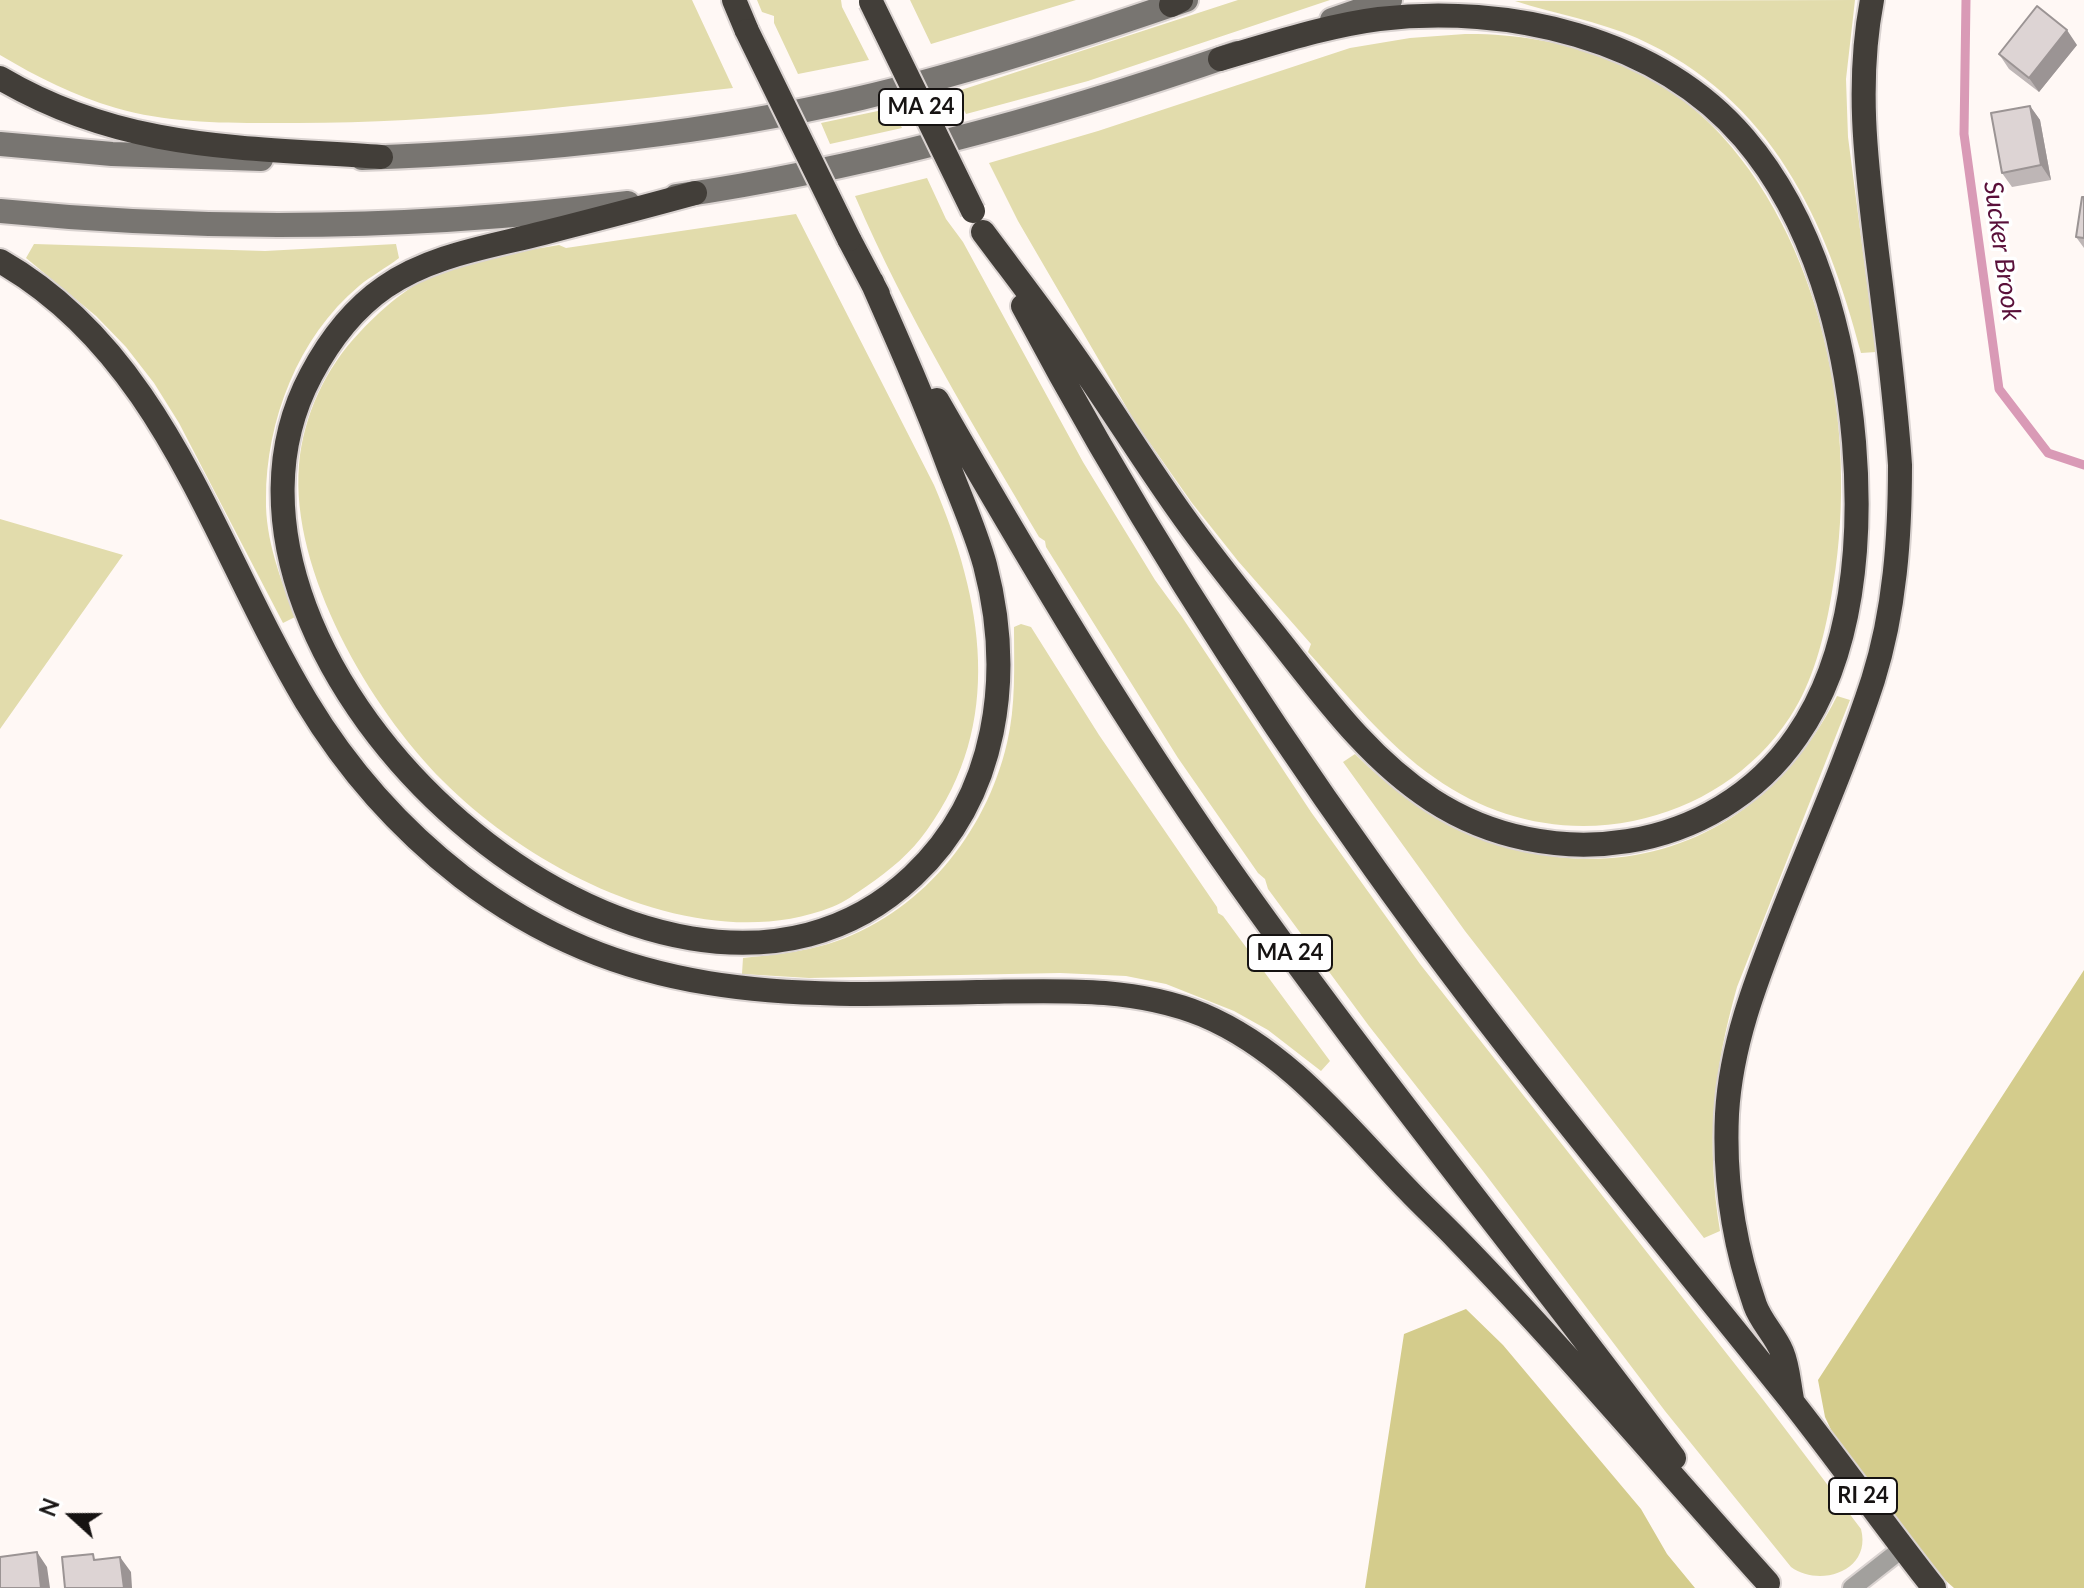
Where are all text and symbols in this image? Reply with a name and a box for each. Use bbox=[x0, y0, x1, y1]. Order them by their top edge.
road number: MA 24 bbox=[879, 89, 963, 125]
water label: Sucker Brook bbox=[1977, 179, 2027, 323]
road number: MA 24 bbox=[1248, 935, 1332, 971]
north arrow bbox=[32, 1476, 112, 1556]
road number: RI 24 bbox=[1829, 1478, 1897, 1514]
text: N bbox=[33, 1494, 65, 1520]

